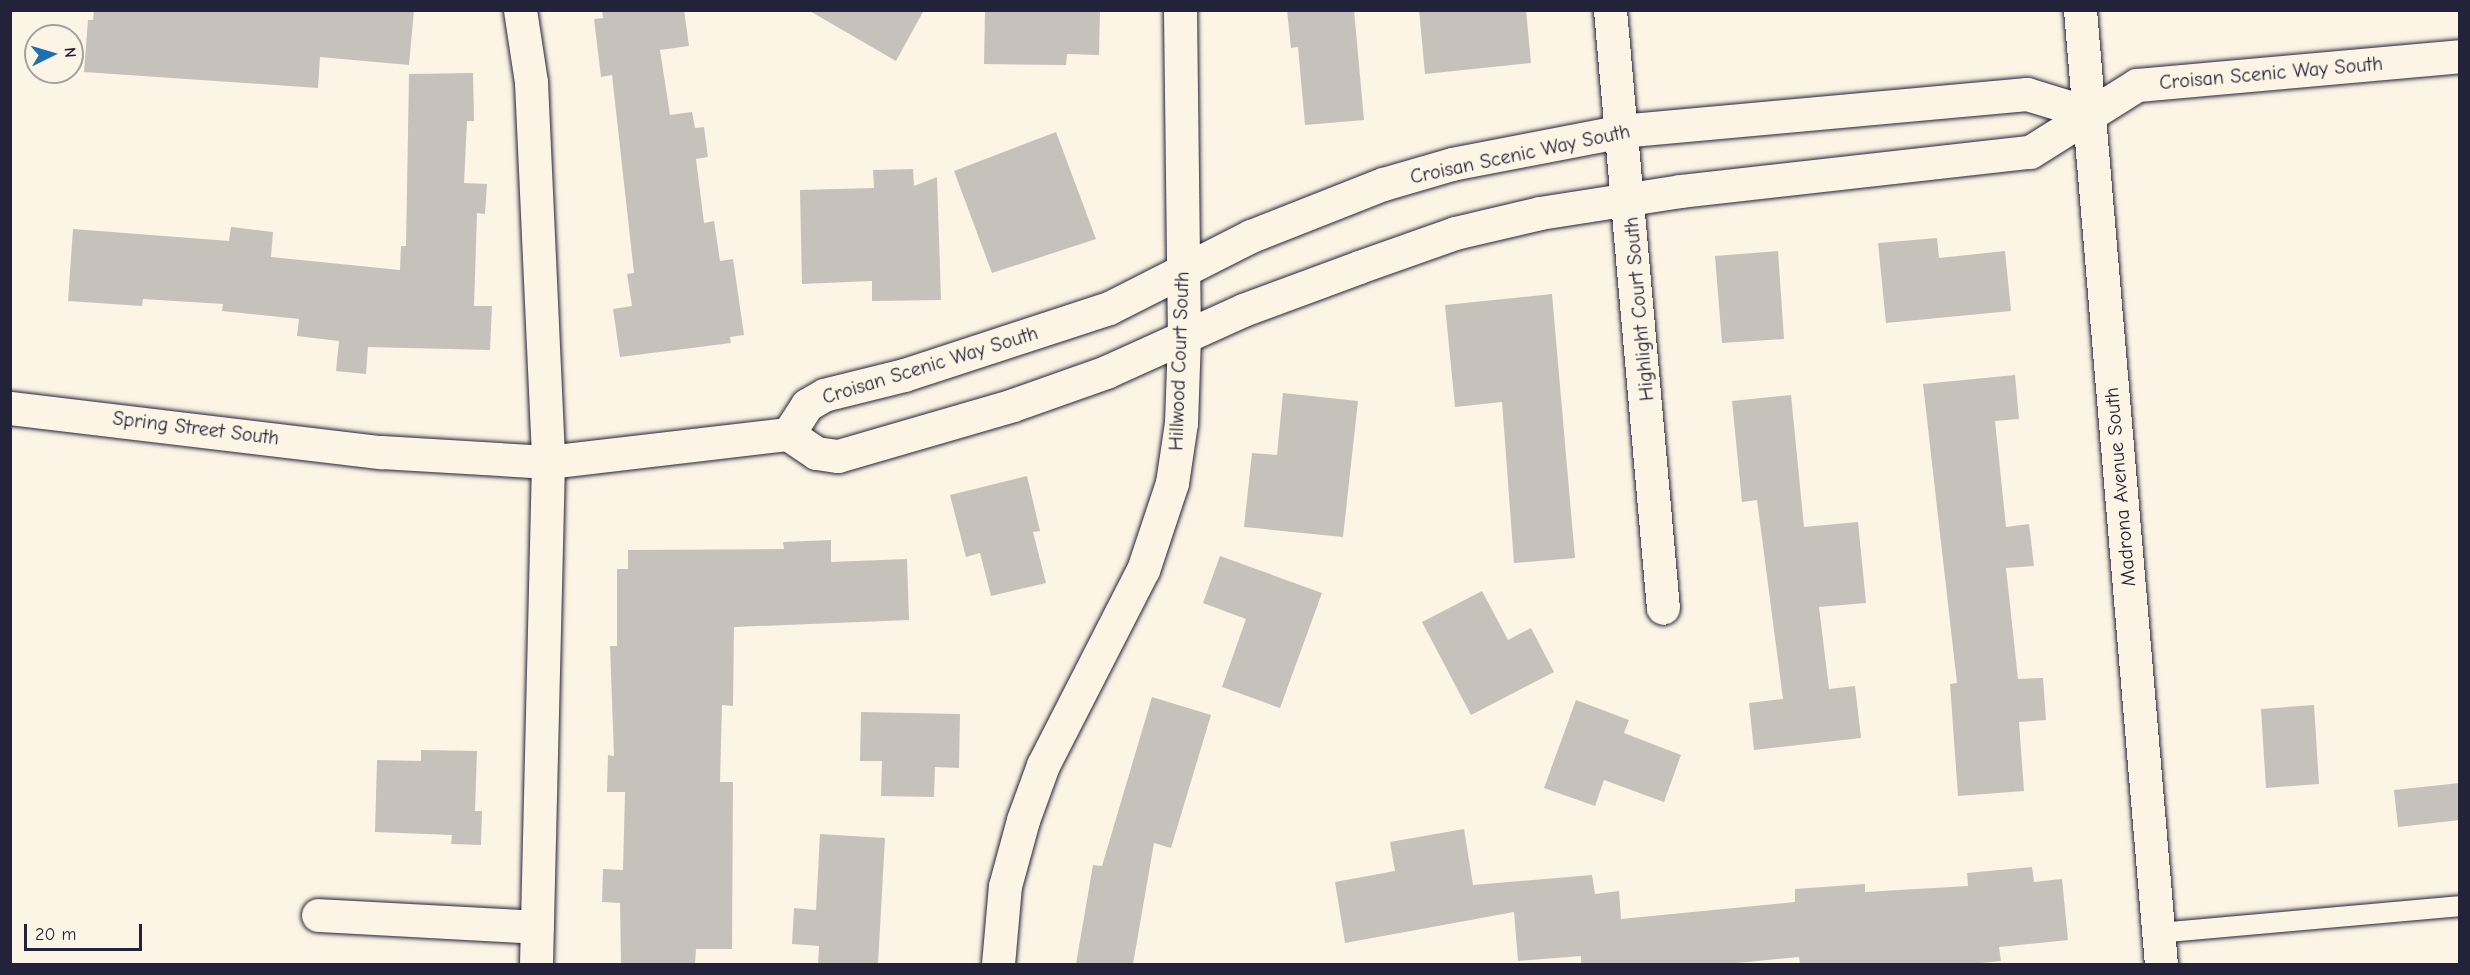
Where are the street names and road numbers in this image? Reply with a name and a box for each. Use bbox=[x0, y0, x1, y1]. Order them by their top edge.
street label: Croisan Scenic Way South bbox=[2158, 51, 2384, 95]
street label: Croisan Scenic Way South bbox=[1408, 119, 1632, 189]
street label: Highlight Court South bbox=[1619, 216, 1659, 402]
street label: Hillwood Court South bbox=[1164, 271, 1194, 451]
street label: Croisan Scenic Way South bbox=[819, 321, 1041, 409]
street label: Madrona Avenue South bbox=[2099, 386, 2141, 588]
street label: Spring Street South bbox=[111, 406, 281, 450]

